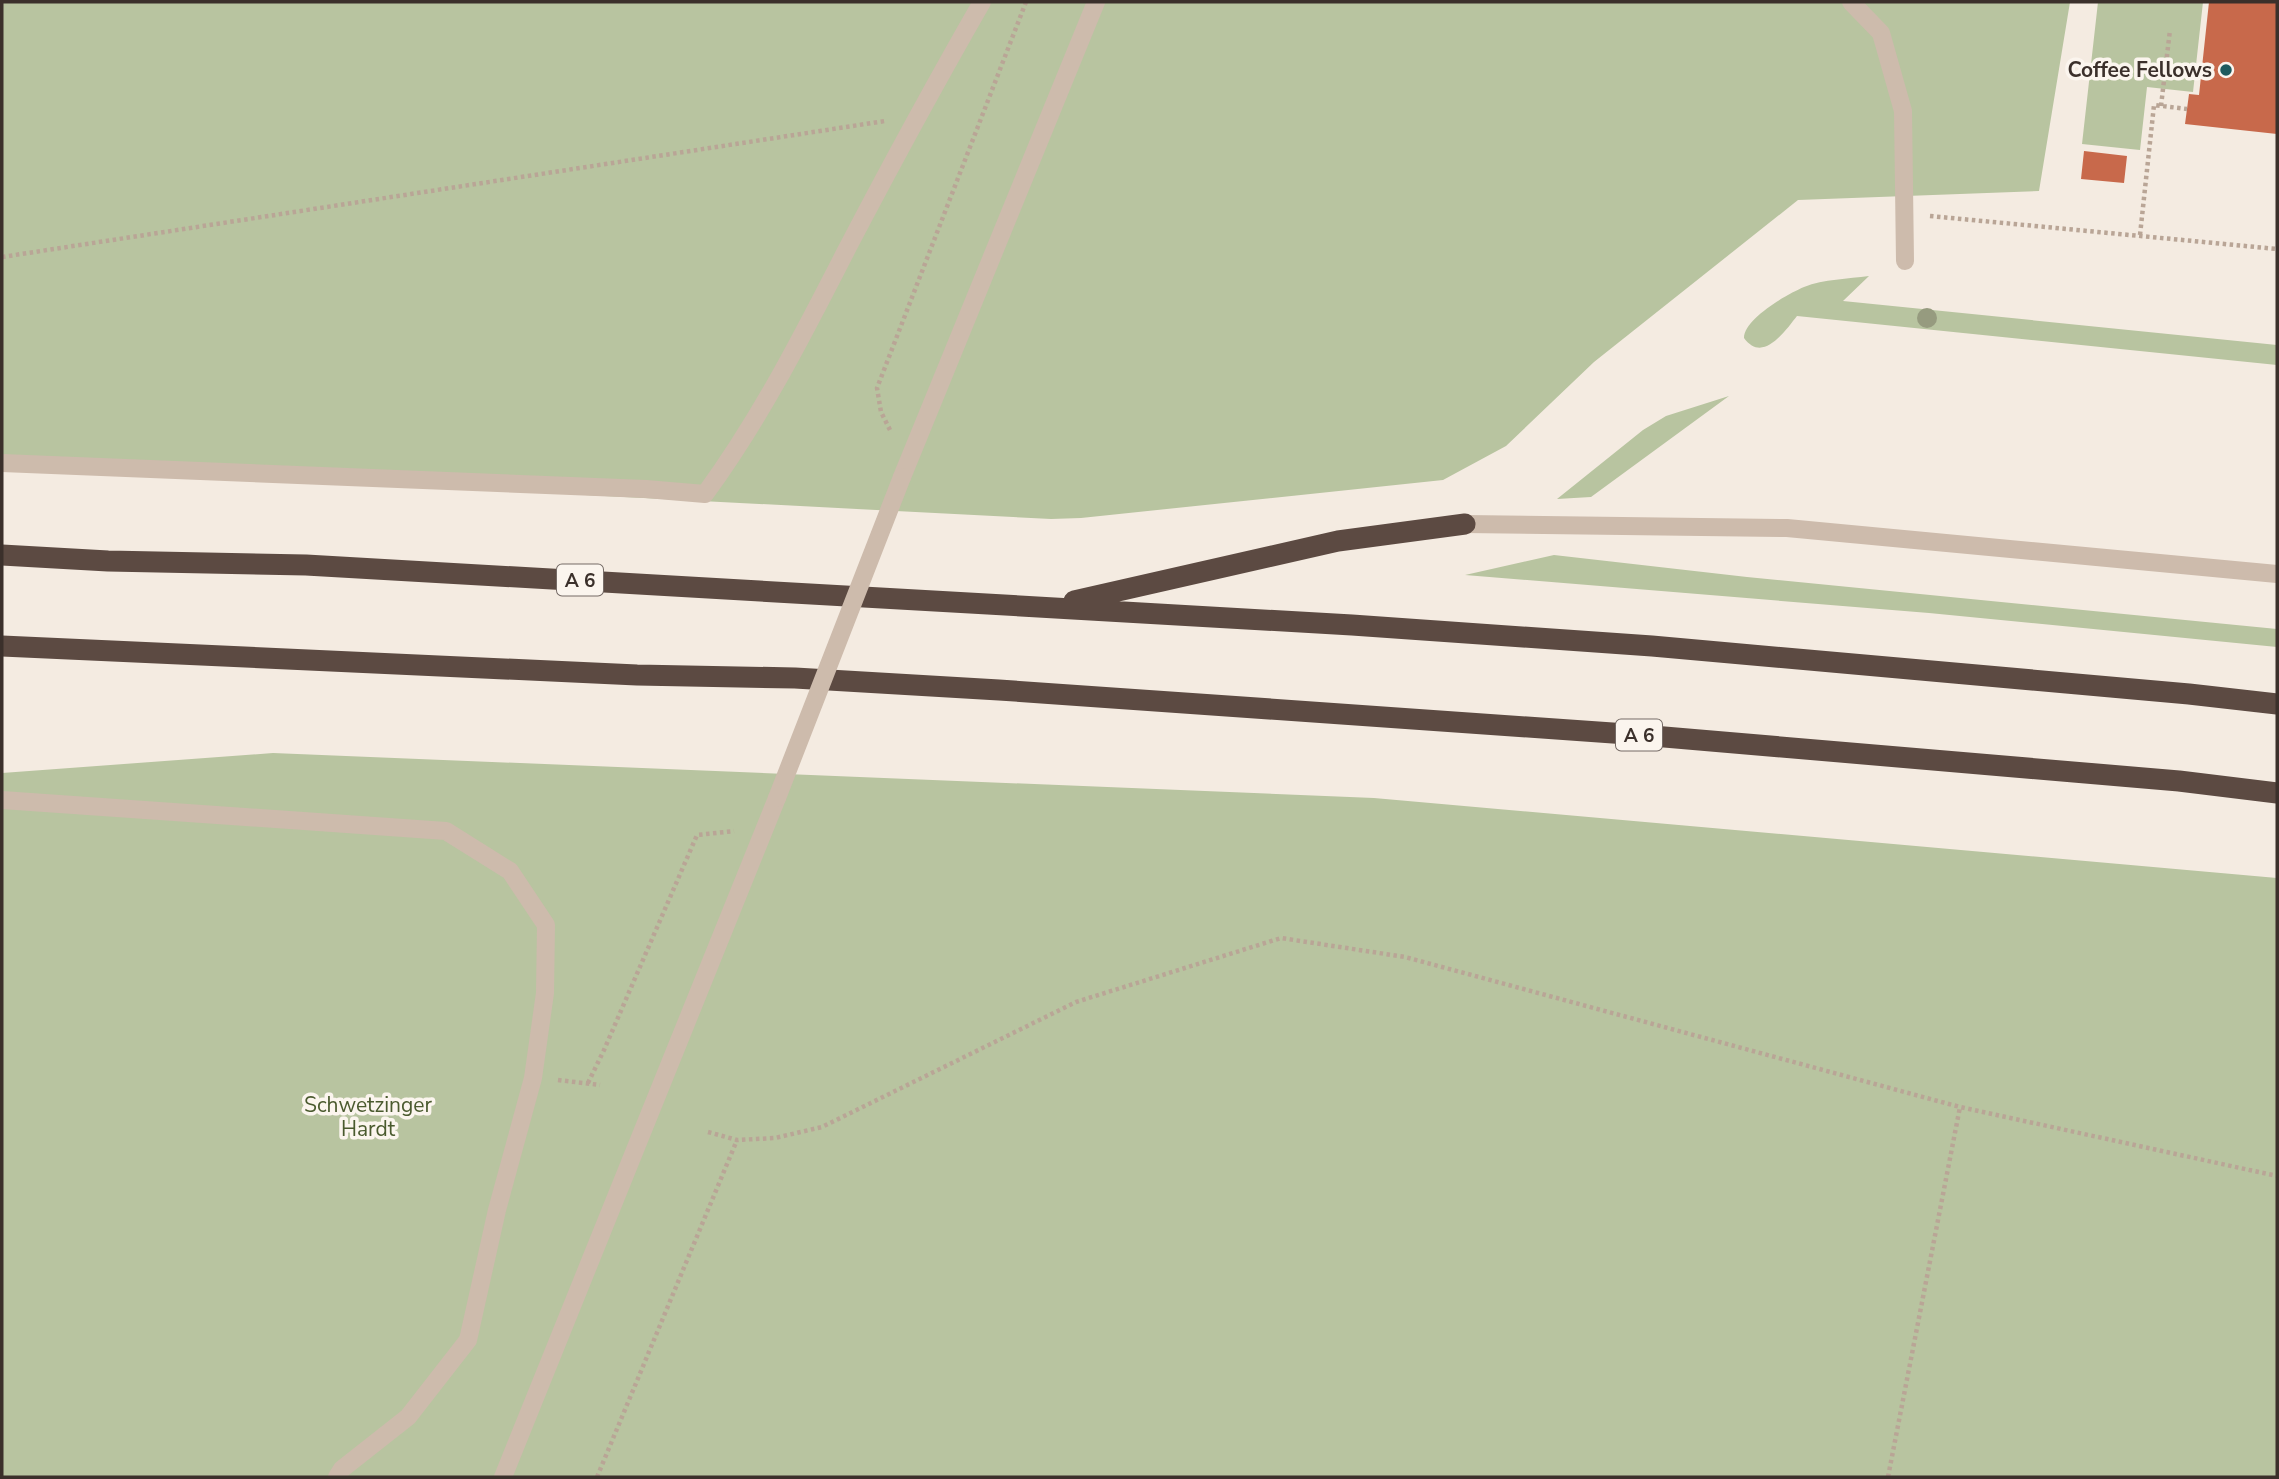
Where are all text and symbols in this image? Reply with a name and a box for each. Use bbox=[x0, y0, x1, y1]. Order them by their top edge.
place label: Coffee Fellows bbox=[2068, 56, 2212, 84]
marker: Coffee Fellows bbox=[2218, 62, 2234, 78]
road number: A 6 bbox=[557, 565, 603, 596]
road number: A 6 bbox=[1616, 720, 1662, 750]
park label: Schwetzinger Hardt bbox=[304, 1091, 432, 1143]

